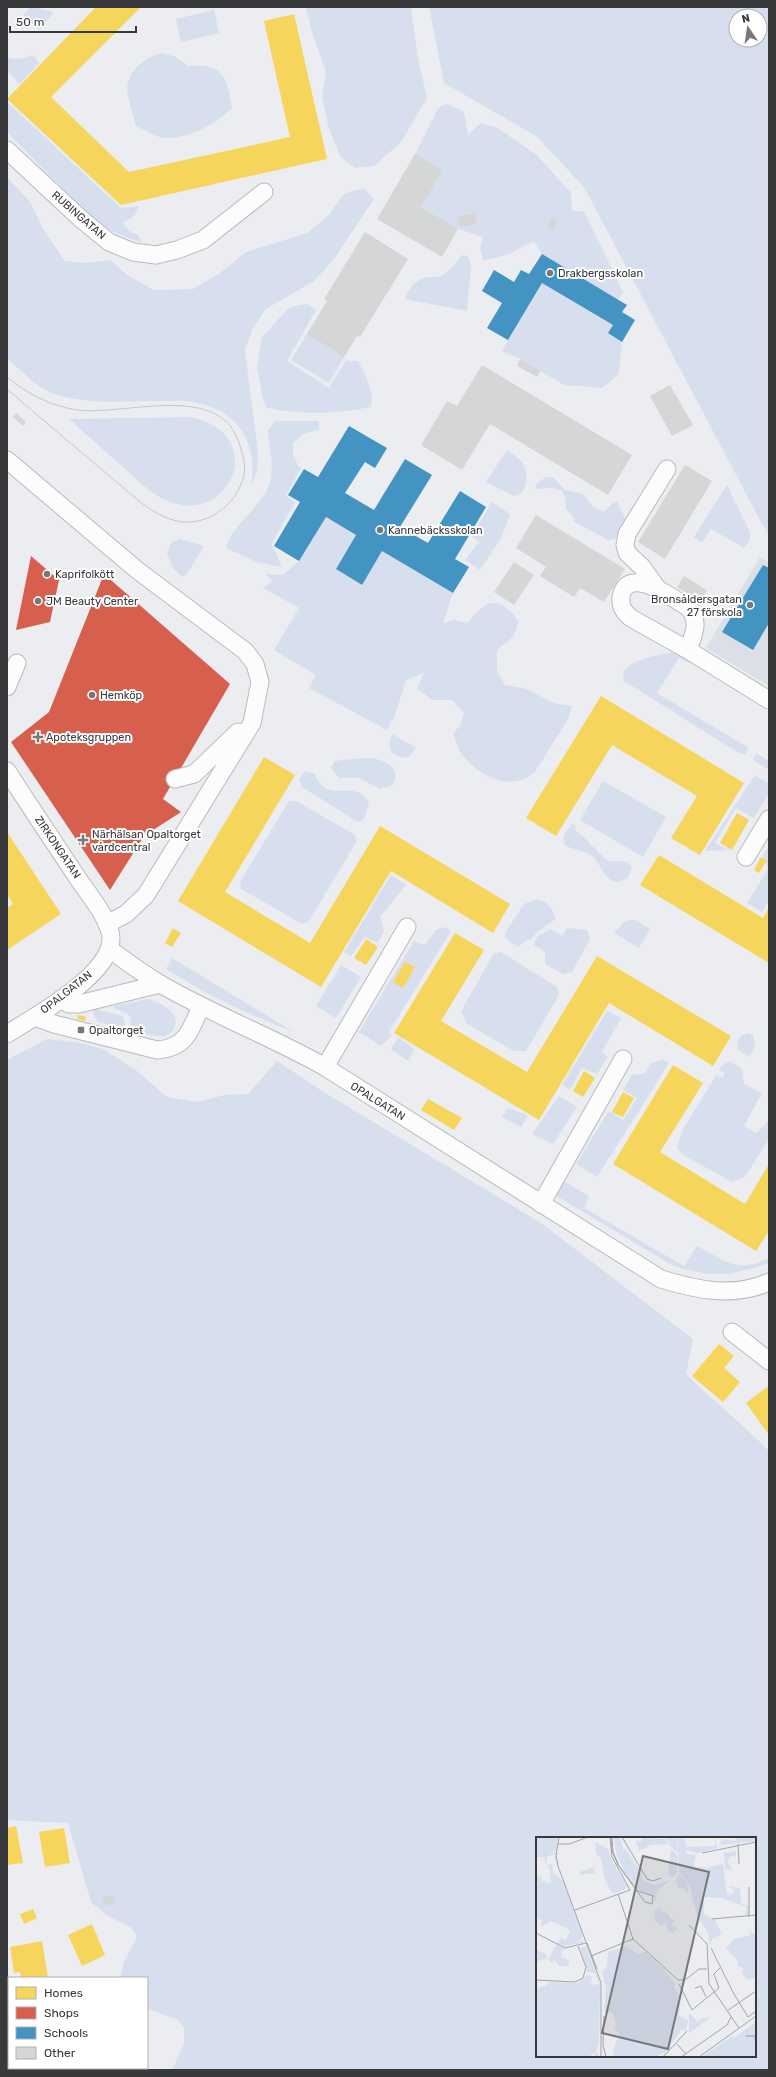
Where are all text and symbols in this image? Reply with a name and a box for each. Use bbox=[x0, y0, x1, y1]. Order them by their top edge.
scale bar bbox=[10, 8, 136, 34]
north arrow bbox=[728, 8, 768, 48]
text: N bbox=[741, 12, 751, 26]
text: 50 m bbox=[16, 15, 44, 29]
street label: RUBINGATAN bbox=[49, 188, 108, 242]
place label: Drakbergsskolan bbox=[558, 267, 643, 280]
marker: Drakbergsskolan bbox=[545, 268, 555, 278]
place label: Kannebäcksskolan bbox=[388, 524, 483, 537]
marker: Kannebäcksskolan bbox=[375, 525, 385, 535]
place label: Kaprifolkött bbox=[55, 568, 115, 581]
marker: Kaprifolkött bbox=[42, 569, 52, 579]
place label: Bronsåldersgatan 27 förskola bbox=[651, 593, 742, 619]
place label: JM Beauty Center bbox=[46, 595, 139, 608]
marker: JM Beauty Center bbox=[33, 596, 43, 606]
marker: Bronsåldersgatan 27 förskola bbox=[745, 600, 755, 610]
place label: Hemköp bbox=[100, 689, 142, 702]
marker: Hemköp bbox=[87, 690, 97, 700]
place label: Apoteksgruppen bbox=[46, 731, 131, 744]
marker: Apoteksgruppen bbox=[33, 732, 43, 742]
street label: ZIRKONGATAN bbox=[32, 814, 83, 881]
place label: Närhälsan Opaltorget vårdcentral bbox=[92, 828, 202, 854]
marker: Närhälsan Opaltorget vårdcentral bbox=[77, 834, 89, 846]
street label: OPALGATAN bbox=[38, 968, 95, 1017]
place label: Opaltorget bbox=[89, 1024, 144, 1037]
marker: Opaltorget bbox=[76, 1025, 86, 1035]
street label: OPALGATAN bbox=[348, 1079, 407, 1123]
inset map bbox=[536, 1837, 756, 2057]
legend bbox=[8, 1977, 148, 2069]
text: Homes bbox=[44, 1986, 83, 2000]
text: Shops bbox=[44, 2006, 79, 2020]
text: Schools bbox=[44, 2026, 88, 2040]
text: Other bbox=[44, 2046, 76, 2060]

